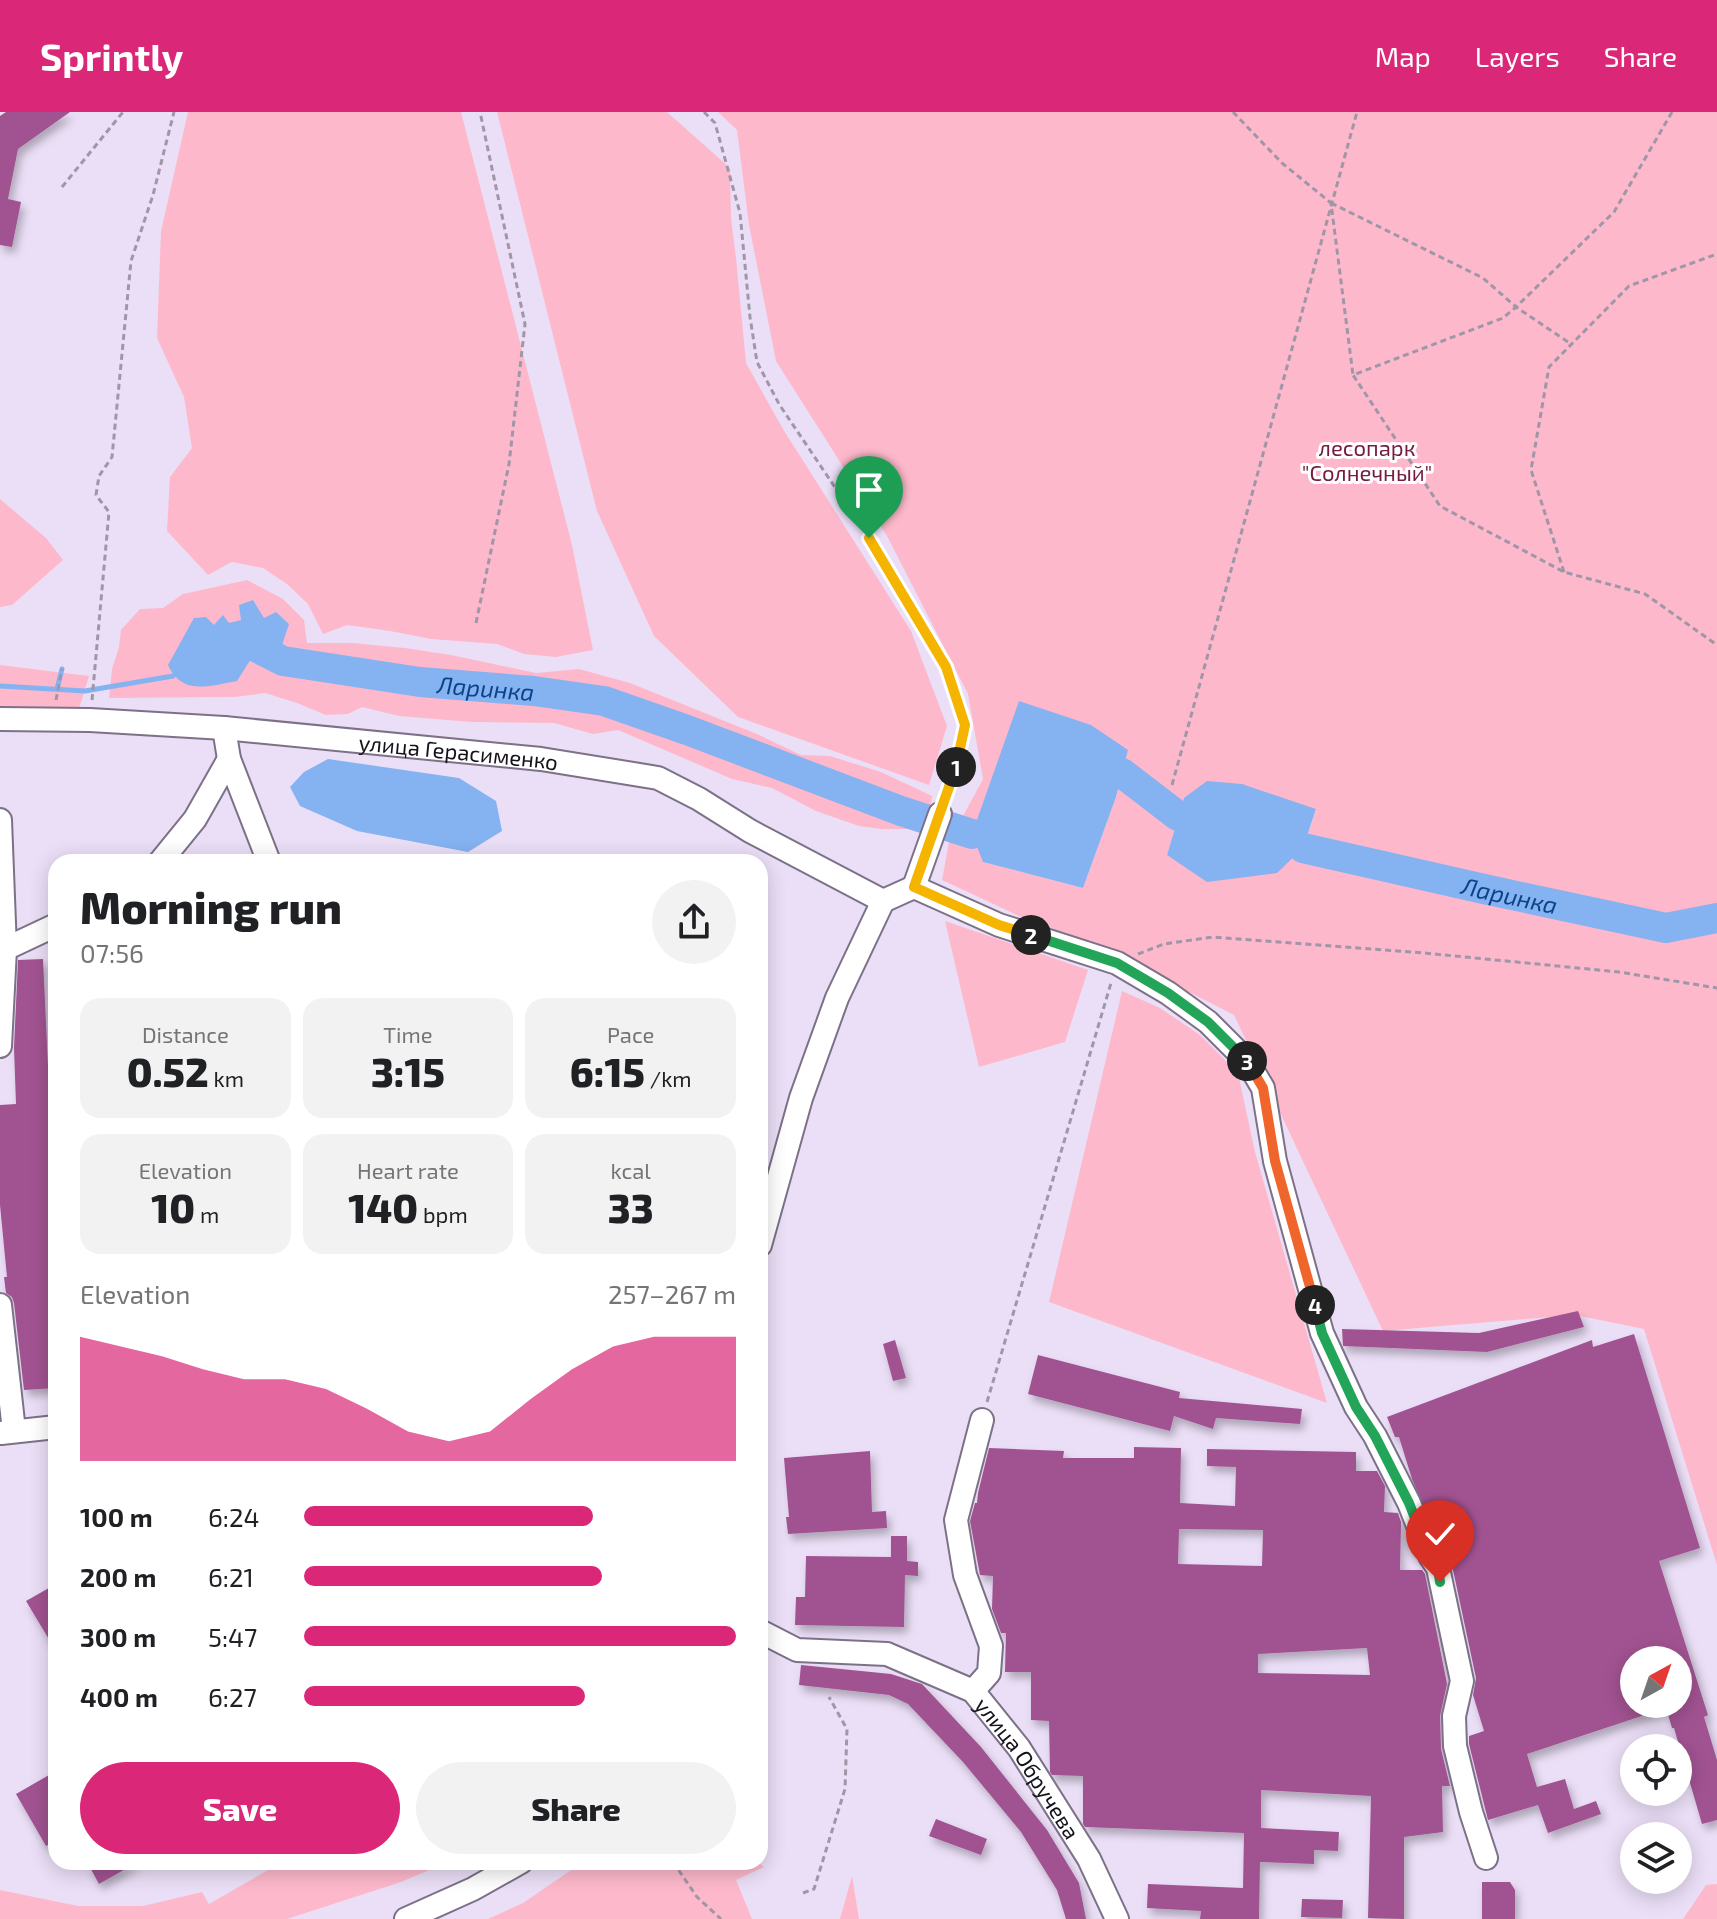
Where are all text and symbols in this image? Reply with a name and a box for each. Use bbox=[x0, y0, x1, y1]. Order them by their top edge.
text: Sprintly bbox=[40, 33, 183, 79]
text: Map bbox=[1375, 39, 1431, 73]
text: Layers bbox=[1475, 39, 1560, 73]
text: Share bbox=[1604, 39, 1677, 73]
park label: лесопарк "Солнечный" bbox=[1302, 434, 1432, 485]
pin bbox=[835, 456, 903, 538]
icon: arrive bbox=[847, 468, 891, 512]
water label: Ларинка bbox=[435, 669, 536, 705]
street label: улица Герасименко bbox=[358, 728, 560, 775]
pin: 1 bbox=[936, 747, 976, 787]
text: 1 bbox=[951, 754, 961, 780]
water label: Ларинка bbox=[1458, 870, 1560, 919]
text: Morning run bbox=[80, 880, 342, 933]
button: share bbox=[652, 880, 736, 964]
pin: 2 bbox=[1011, 915, 1051, 955]
text: 2 bbox=[1025, 922, 1037, 948]
text: 07:56 bbox=[80, 937, 144, 968]
text: Distance bbox=[142, 1021, 229, 1047]
text: Time bbox=[383, 1021, 433, 1047]
text: Pace bbox=[607, 1021, 654, 1047]
pin: 3 bbox=[1227, 1041, 1267, 1081]
text: 0.52 bbox=[127, 1047, 209, 1095]
text: 3:15 bbox=[371, 1047, 445, 1095]
text: 6:15 bbox=[570, 1047, 645, 1095]
text: 3 bbox=[1241, 1048, 1253, 1074]
text: km bbox=[209, 1065, 244, 1091]
text: /km bbox=[645, 1065, 692, 1091]
text: Elevation bbox=[139, 1157, 232, 1183]
text: Heart rate bbox=[357, 1157, 459, 1183]
text: kcal bbox=[611, 1157, 651, 1183]
text: 10 bbox=[151, 1183, 195, 1231]
text: 140 bbox=[348, 1183, 418, 1231]
text: 33 bbox=[608, 1183, 654, 1231]
text: m bbox=[195, 1201, 219, 1227]
text: bpm bbox=[418, 1201, 468, 1227]
text: Elevation bbox=[80, 1278, 190, 1309]
text: 257–267 m bbox=[608, 1278, 736, 1309]
pin: 4 bbox=[1295, 1285, 1335, 1325]
text: 4 bbox=[1308, 1292, 1322, 1318]
pin bbox=[1406, 1500, 1474, 1582]
text: 100 m bbox=[80, 1501, 153, 1532]
text: 6:24 bbox=[208, 1501, 260, 1532]
icon: check bbox=[1418, 1512, 1462, 1556]
text: 200 m bbox=[80, 1561, 156, 1592]
text: 6:21 bbox=[208, 1561, 254, 1592]
text: 300 m bbox=[80, 1621, 156, 1652]
text: 5:47 bbox=[208, 1621, 257, 1652]
north arrow bbox=[1620, 1646, 1692, 1718]
map controls bbox=[1620, 1646, 1692, 1894]
text: 400 m bbox=[80, 1681, 158, 1712]
text: 6:27 bbox=[208, 1681, 257, 1712]
street label: улица Обручева bbox=[969, 1692, 1086, 1843]
button: locate bbox=[1620, 1734, 1692, 1806]
button: Save bbox=[80, 1762, 400, 1854]
button: Share bbox=[416, 1762, 736, 1854]
button: layers bbox=[1620, 1822, 1692, 1894]

